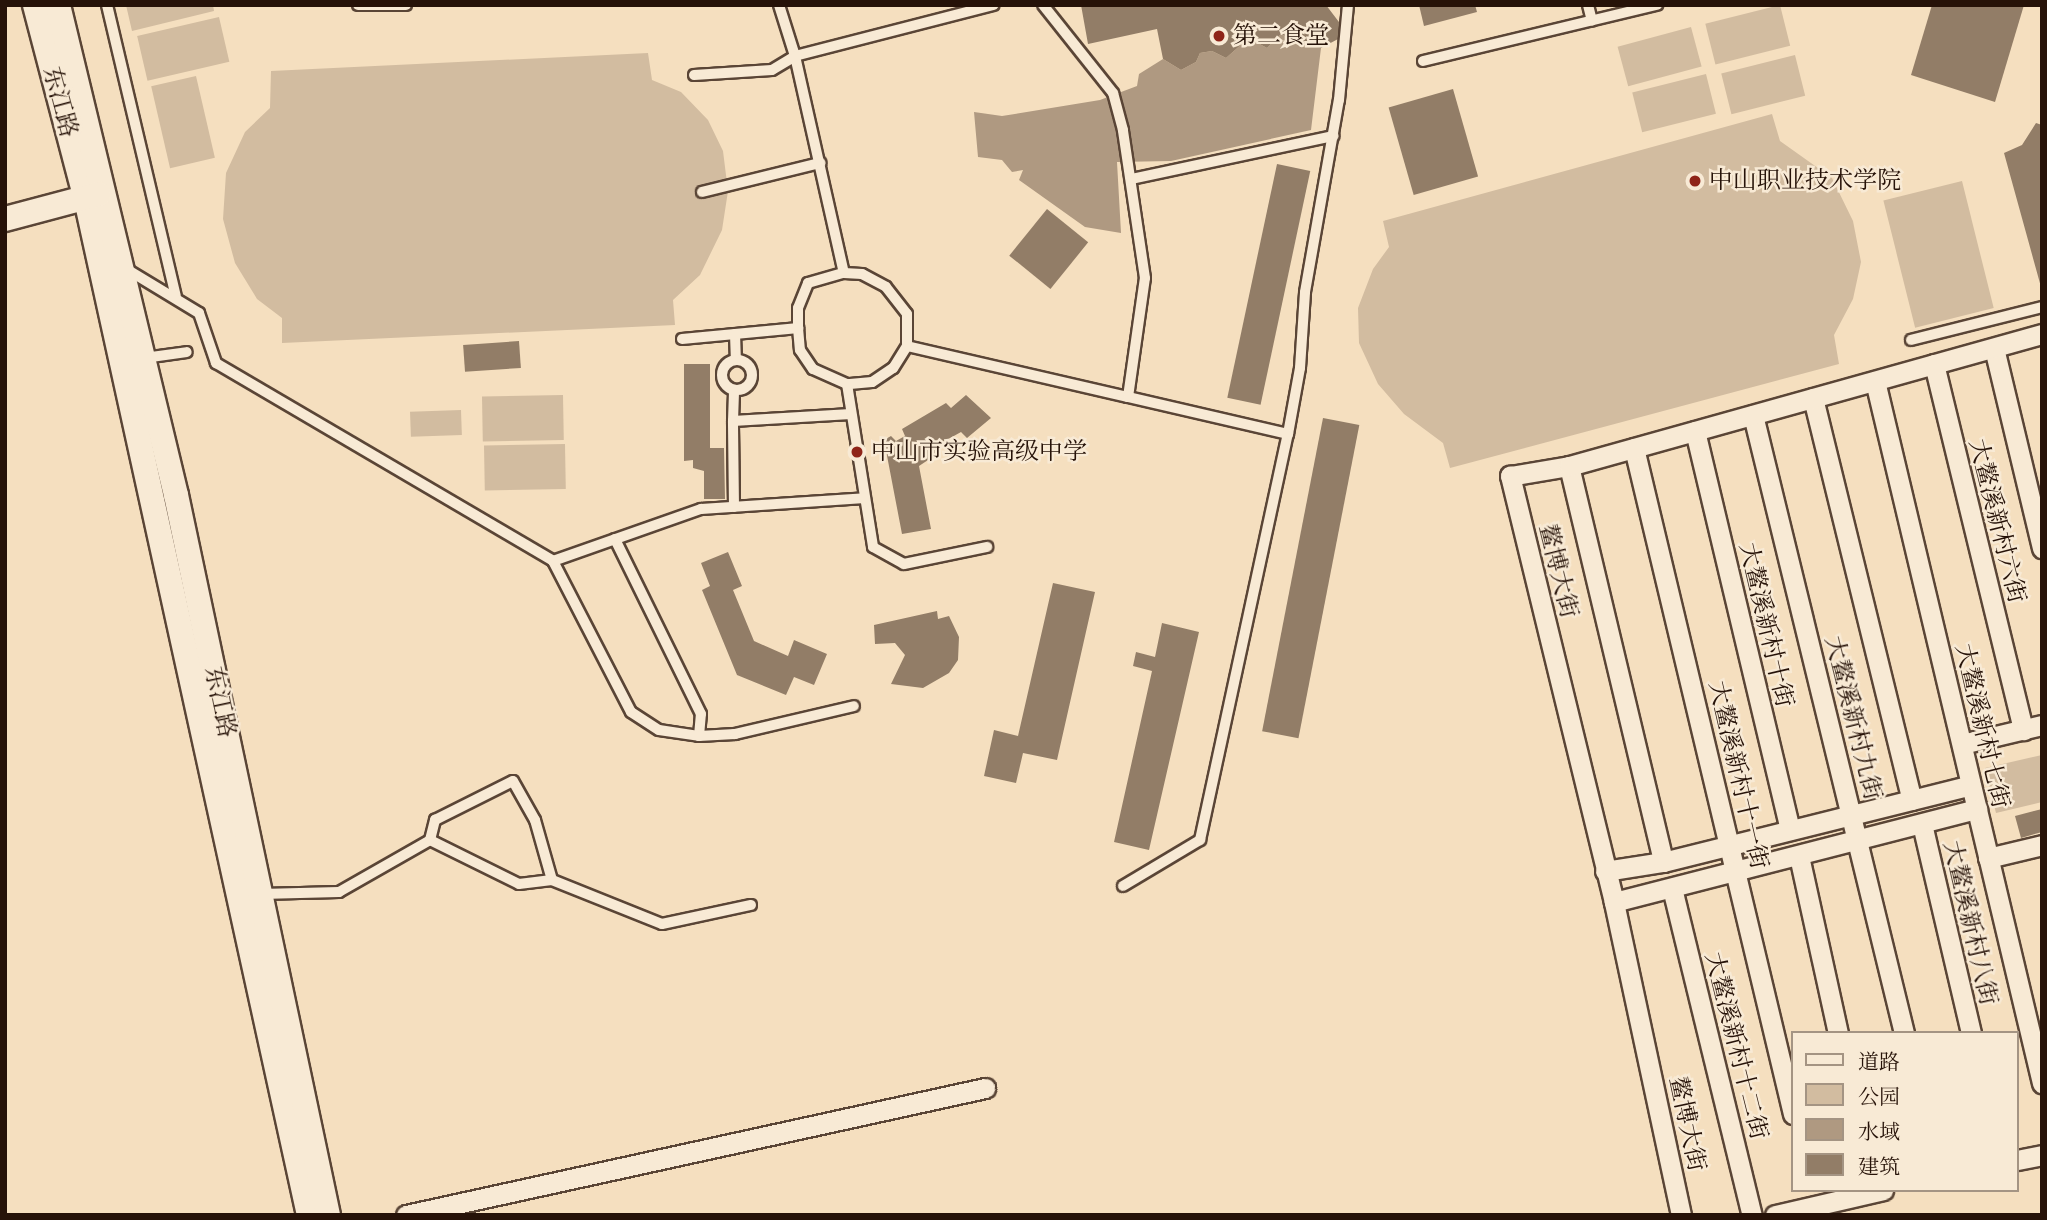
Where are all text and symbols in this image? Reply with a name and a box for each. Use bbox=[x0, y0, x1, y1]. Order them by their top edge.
place label: 第二食堂 bbox=[1233, 22, 1329, 50]
marker: 第二食堂 bbox=[1211, 28, 1227, 44]
street label: 东江路 bbox=[37, 63, 83, 141]
place label: 中山职业技术学院 bbox=[1709, 167, 1901, 195]
marker: 中山职业技术学院 bbox=[1687, 173, 1703, 189]
street label: 大鳌溪新村六街 bbox=[1963, 436, 2031, 606]
place label: 中山市实验高级中学 bbox=[871, 438, 1087, 466]
marker: 中山市实验高级中学 bbox=[849, 444, 865, 460]
street label: 鳌博大街 bbox=[1532, 521, 1584, 621]
street label: 大鳌溪新村十街 bbox=[1733, 540, 1799, 710]
street label: 大鳌溪新村九街 bbox=[1819, 633, 1887, 803]
street label: 大鳌溪新村七街 bbox=[1949, 641, 2015, 811]
street label: 东江路 bbox=[198, 664, 242, 740]
street label: 大鳌溪新村十一街 bbox=[1702, 678, 1774, 872]
street label: 大鳌溪新村八街 bbox=[1937, 838, 2003, 1008]
street label: 大鳌溪新村十二街 bbox=[1699, 949, 1773, 1143]
legend bbox=[1792, 1031, 2019, 1192]
text: 道路 bbox=[1858, 1049, 1900, 1075]
street label: 鳌博大街 bbox=[1663, 1074, 1711, 1174]
text: 公园 bbox=[1858, 1084, 1900, 1110]
text: 水域 bbox=[1858, 1119, 1900, 1145]
text: 建筑 bbox=[1858, 1154, 1900, 1180]

